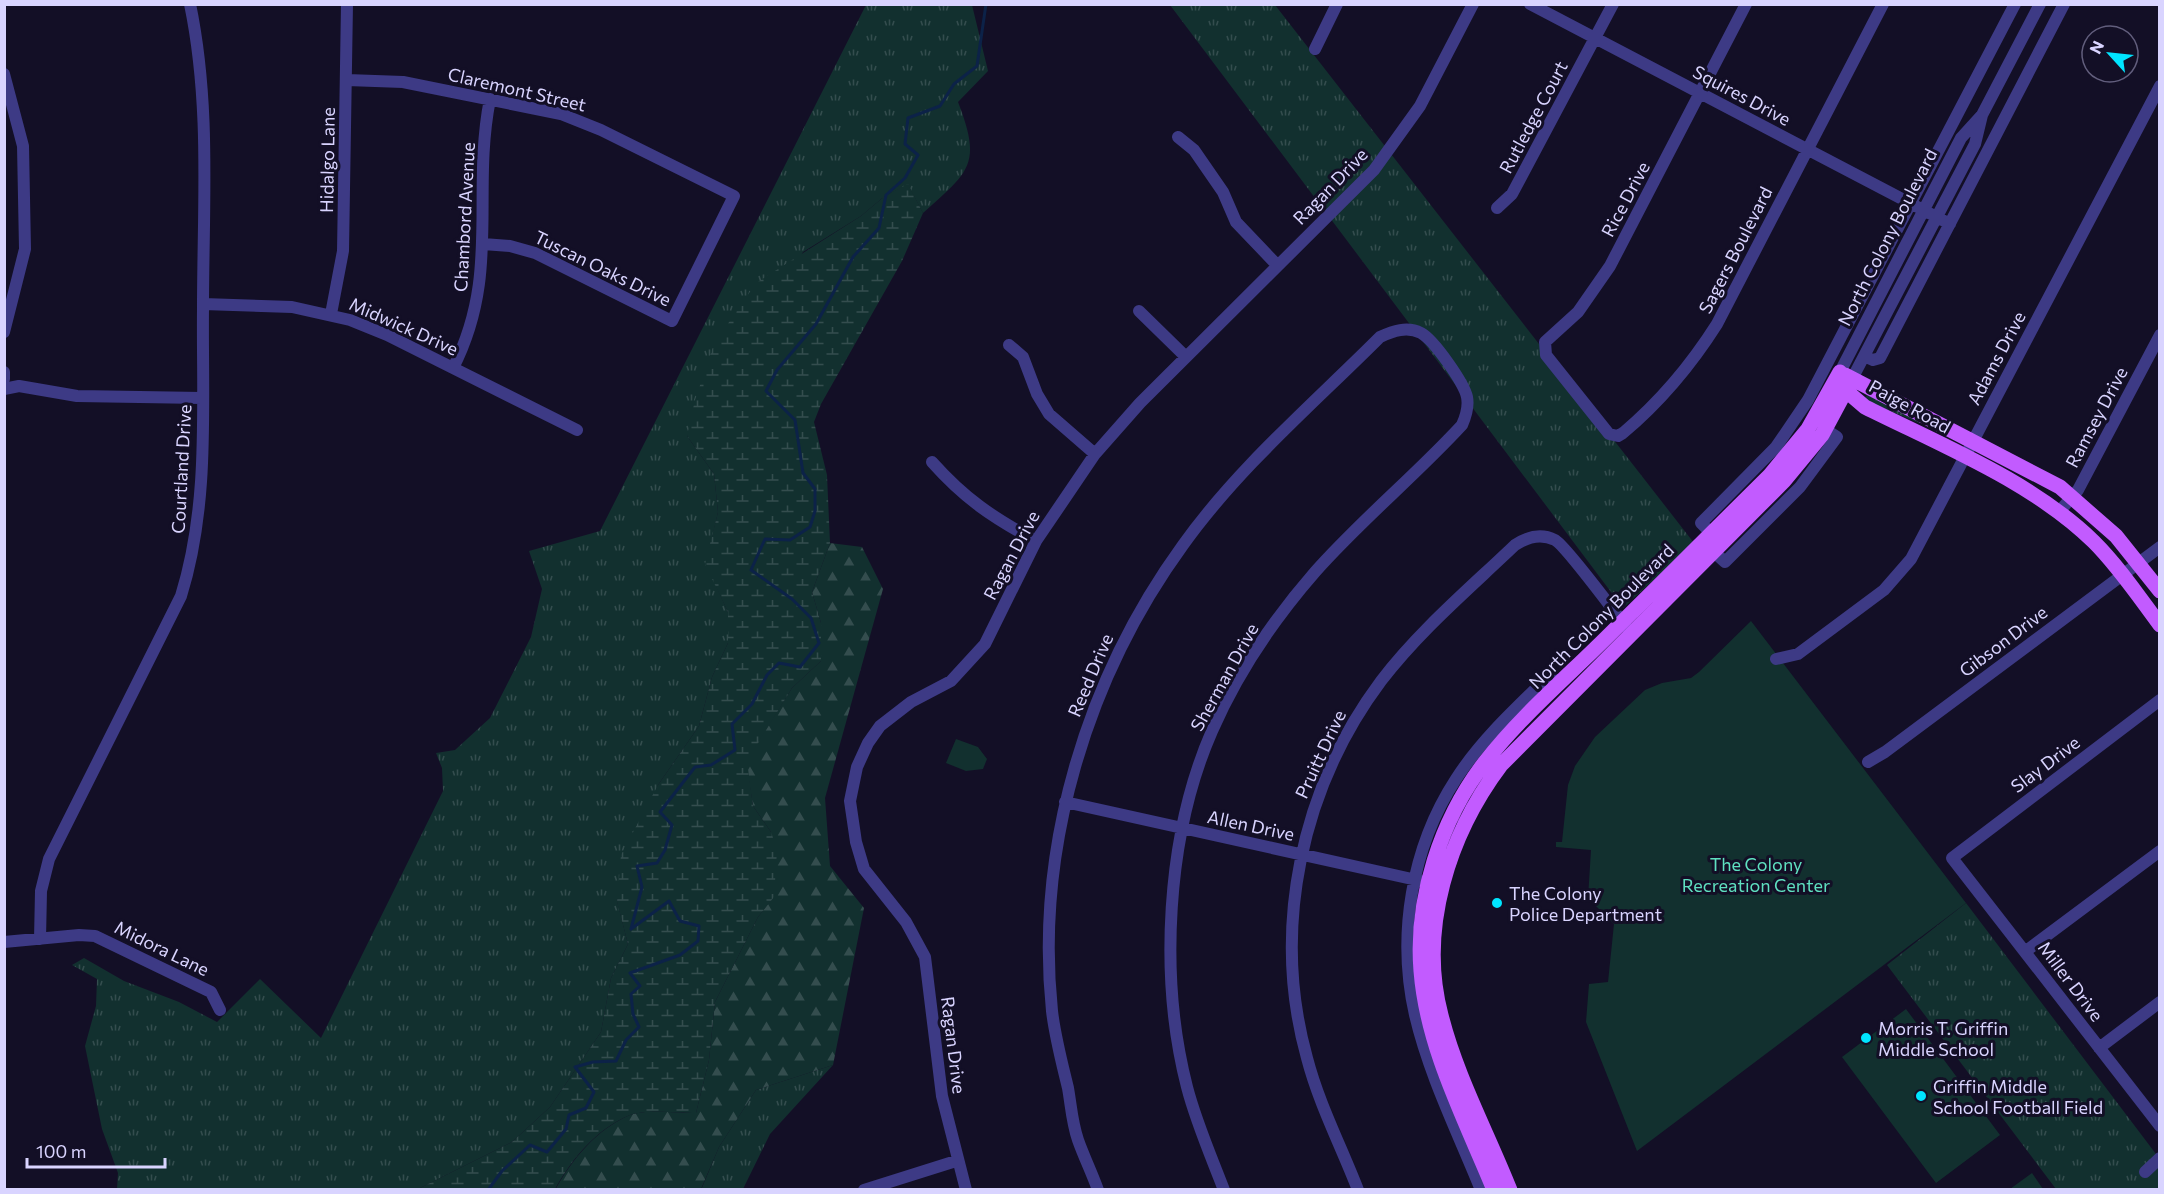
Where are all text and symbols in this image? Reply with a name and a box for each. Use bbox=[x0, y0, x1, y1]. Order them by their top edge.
north arrow bbox=[2080, 24, 2140, 84]
text: N bbox=[2085, 37, 2107, 57]
street label: Rutledge Court bbox=[1494, 57, 1572, 177]
street label: Squires Drive bbox=[1689, 60, 1795, 130]
street label: Claremont Street bbox=[446, 62, 588, 116]
street label: Hidalgo Lane bbox=[315, 107, 339, 213]
street label: Chambord Avenue bbox=[449, 142, 479, 292]
street label: Ragan Drive bbox=[1288, 143, 1372, 229]
street label: North Colony Boulevard bbox=[1833, 145, 1941, 329]
street label: Rice Drive bbox=[1596, 158, 1654, 240]
street label: Sagers Boulevard bbox=[1694, 183, 1776, 317]
street label: Tuscan Oaks Drive bbox=[531, 225, 675, 311]
street label: Midwick Drive bbox=[346, 292, 462, 360]
street label: Adams Drive bbox=[1962, 308, 2030, 408]
street label: Ramsey Drive bbox=[2060, 363, 2132, 471]
street label: Paige Road bbox=[1865, 375, 1955, 437]
street label: Courtland Drive bbox=[167, 404, 195, 534]
street label: Ragan Drive bbox=[978, 507, 1044, 603]
street label: North Colony Boulevard bbox=[1524, 539, 1678, 693]
street label: Gibson Drive bbox=[1955, 601, 2051, 681]
street label: Sherman Drive bbox=[1185, 619, 1263, 735]
street label: Reed Drive bbox=[1063, 630, 1117, 720]
street label: Pruitt Drive bbox=[1290, 706, 1350, 802]
street label: Slay Drive bbox=[2006, 731, 2084, 797]
street label: Allen Drive bbox=[1206, 805, 1296, 845]
park label: The Colony Recreation Center bbox=[1682, 853, 1830, 896]
place label: The Colony Police Department bbox=[1509, 882, 1662, 925]
marker: The Colony Police Department bbox=[1490, 896, 1504, 910]
street label: Midora Lane bbox=[111, 916, 213, 980]
street label: Miller Drive bbox=[2034, 937, 2108, 1025]
street label: Ragan Drive bbox=[937, 995, 971, 1095]
place label: Morris T. Griffin Middle School bbox=[1878, 1017, 2008, 1060]
marker: Morris T. Griffin Middle School bbox=[1859, 1031, 1873, 1045]
place label: Griffin Middle School Football Field bbox=[1933, 1075, 2103, 1118]
marker: Griffin Middle School Football Field bbox=[1914, 1089, 1928, 1103]
scale bar bbox=[27, 1131, 165, 1169]
text: 100 m bbox=[36, 1140, 86, 1162]

